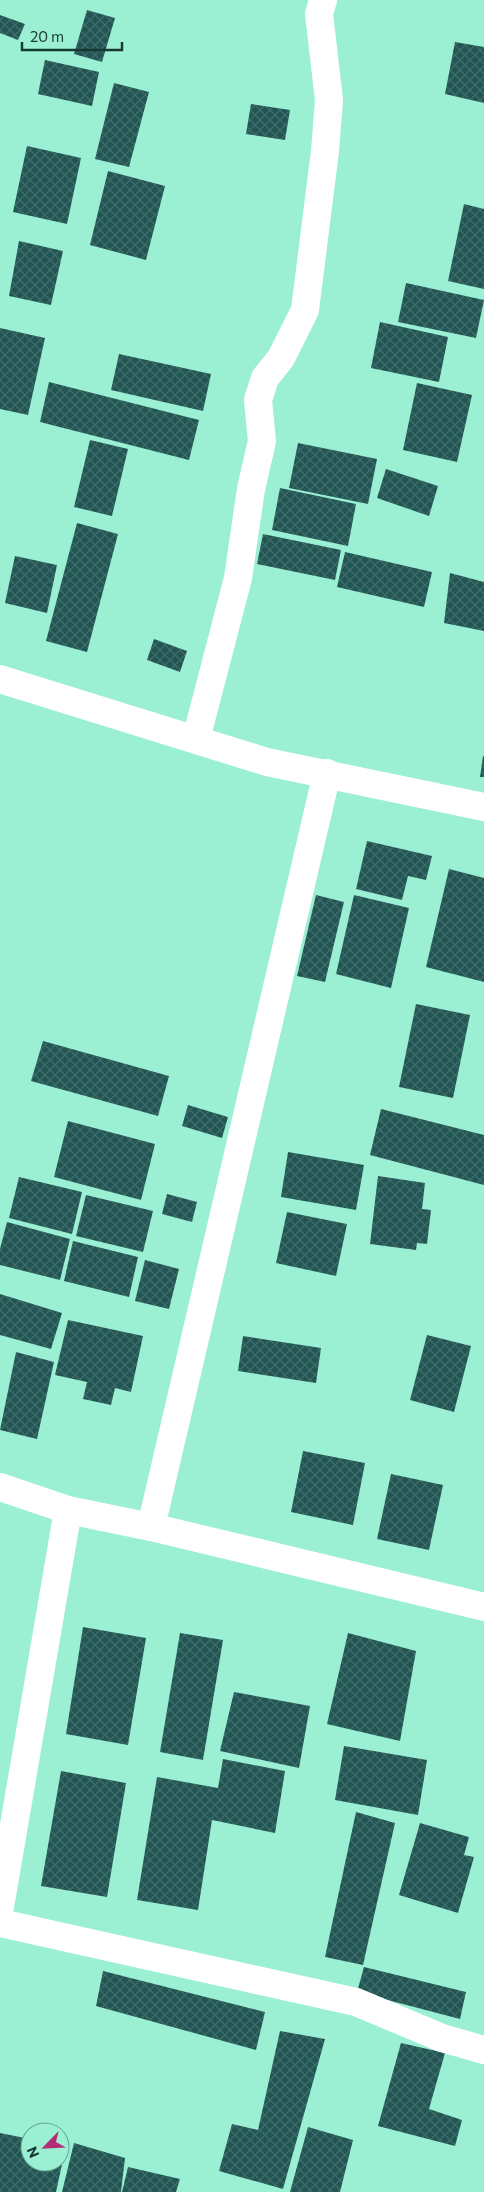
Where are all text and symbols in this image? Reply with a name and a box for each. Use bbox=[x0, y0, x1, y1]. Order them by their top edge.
scale bar bbox=[22, 20, 122, 52]
text: 20 m bbox=[30, 27, 64, 45]
north arrow bbox=[20, 2122, 70, 2172]
text: N bbox=[23, 2144, 43, 2161]

